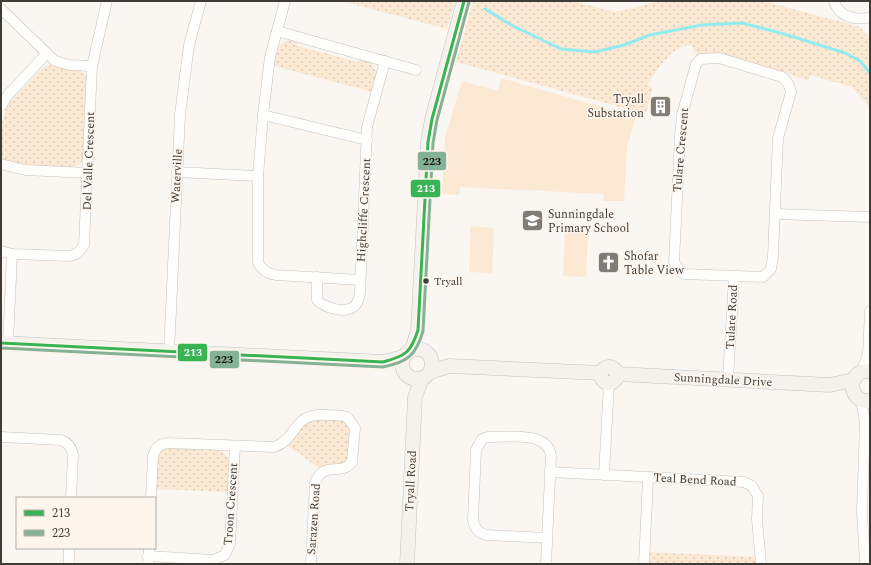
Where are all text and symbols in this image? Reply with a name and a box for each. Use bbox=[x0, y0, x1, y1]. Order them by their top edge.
place label: Tryall Substation bbox=[588, 90, 644, 123]
building icon: Tryall Substation bbox=[647, 93, 673, 119]
street label: Tulare Crescent bbox=[668, 107, 694, 193]
street label: Del Valle Crescent bbox=[78, 111, 100, 211]
street label: Waterville bbox=[166, 148, 188, 204]
line badge: 223 bbox=[417, 151, 447, 171]
text: 223 bbox=[423, 153, 441, 170]
street label: Highcliffe Crescent bbox=[352, 157, 376, 263]
line badge: 213 bbox=[410, 179, 441, 198]
text: 213 bbox=[417, 180, 435, 197]
place label: Sunningdale Primary School bbox=[548, 205, 630, 238]
school or university icon: Sunningdale Primary School bbox=[519, 208, 545, 234]
place label: Shofar Table View bbox=[624, 247, 685, 280]
church icon: Shofar Table View bbox=[596, 250, 622, 276]
place label: Tryall bbox=[434, 273, 463, 290]
marker: Tryall bbox=[421, 276, 431, 286]
street label: Tulare Road bbox=[721, 284, 743, 350]
line badge: 213 bbox=[177, 343, 208, 362]
text: 213 bbox=[184, 344, 202, 361]
line badge: 223 bbox=[209, 350, 240, 369]
text: 223 bbox=[215, 351, 233, 368]
street label: Sunningdale Drive bbox=[673, 368, 773, 392]
street label: Tryall Road bbox=[400, 450, 422, 512]
street label: Troon Crescent bbox=[219, 462, 243, 546]
street label: Teal Bend Road bbox=[653, 468, 737, 492]
street label: Sarazen Road bbox=[302, 482, 326, 555]
legend bbox=[16, 497, 156, 549]
text: 213 bbox=[52, 504, 70, 523]
text: 223 bbox=[52, 524, 70, 543]

